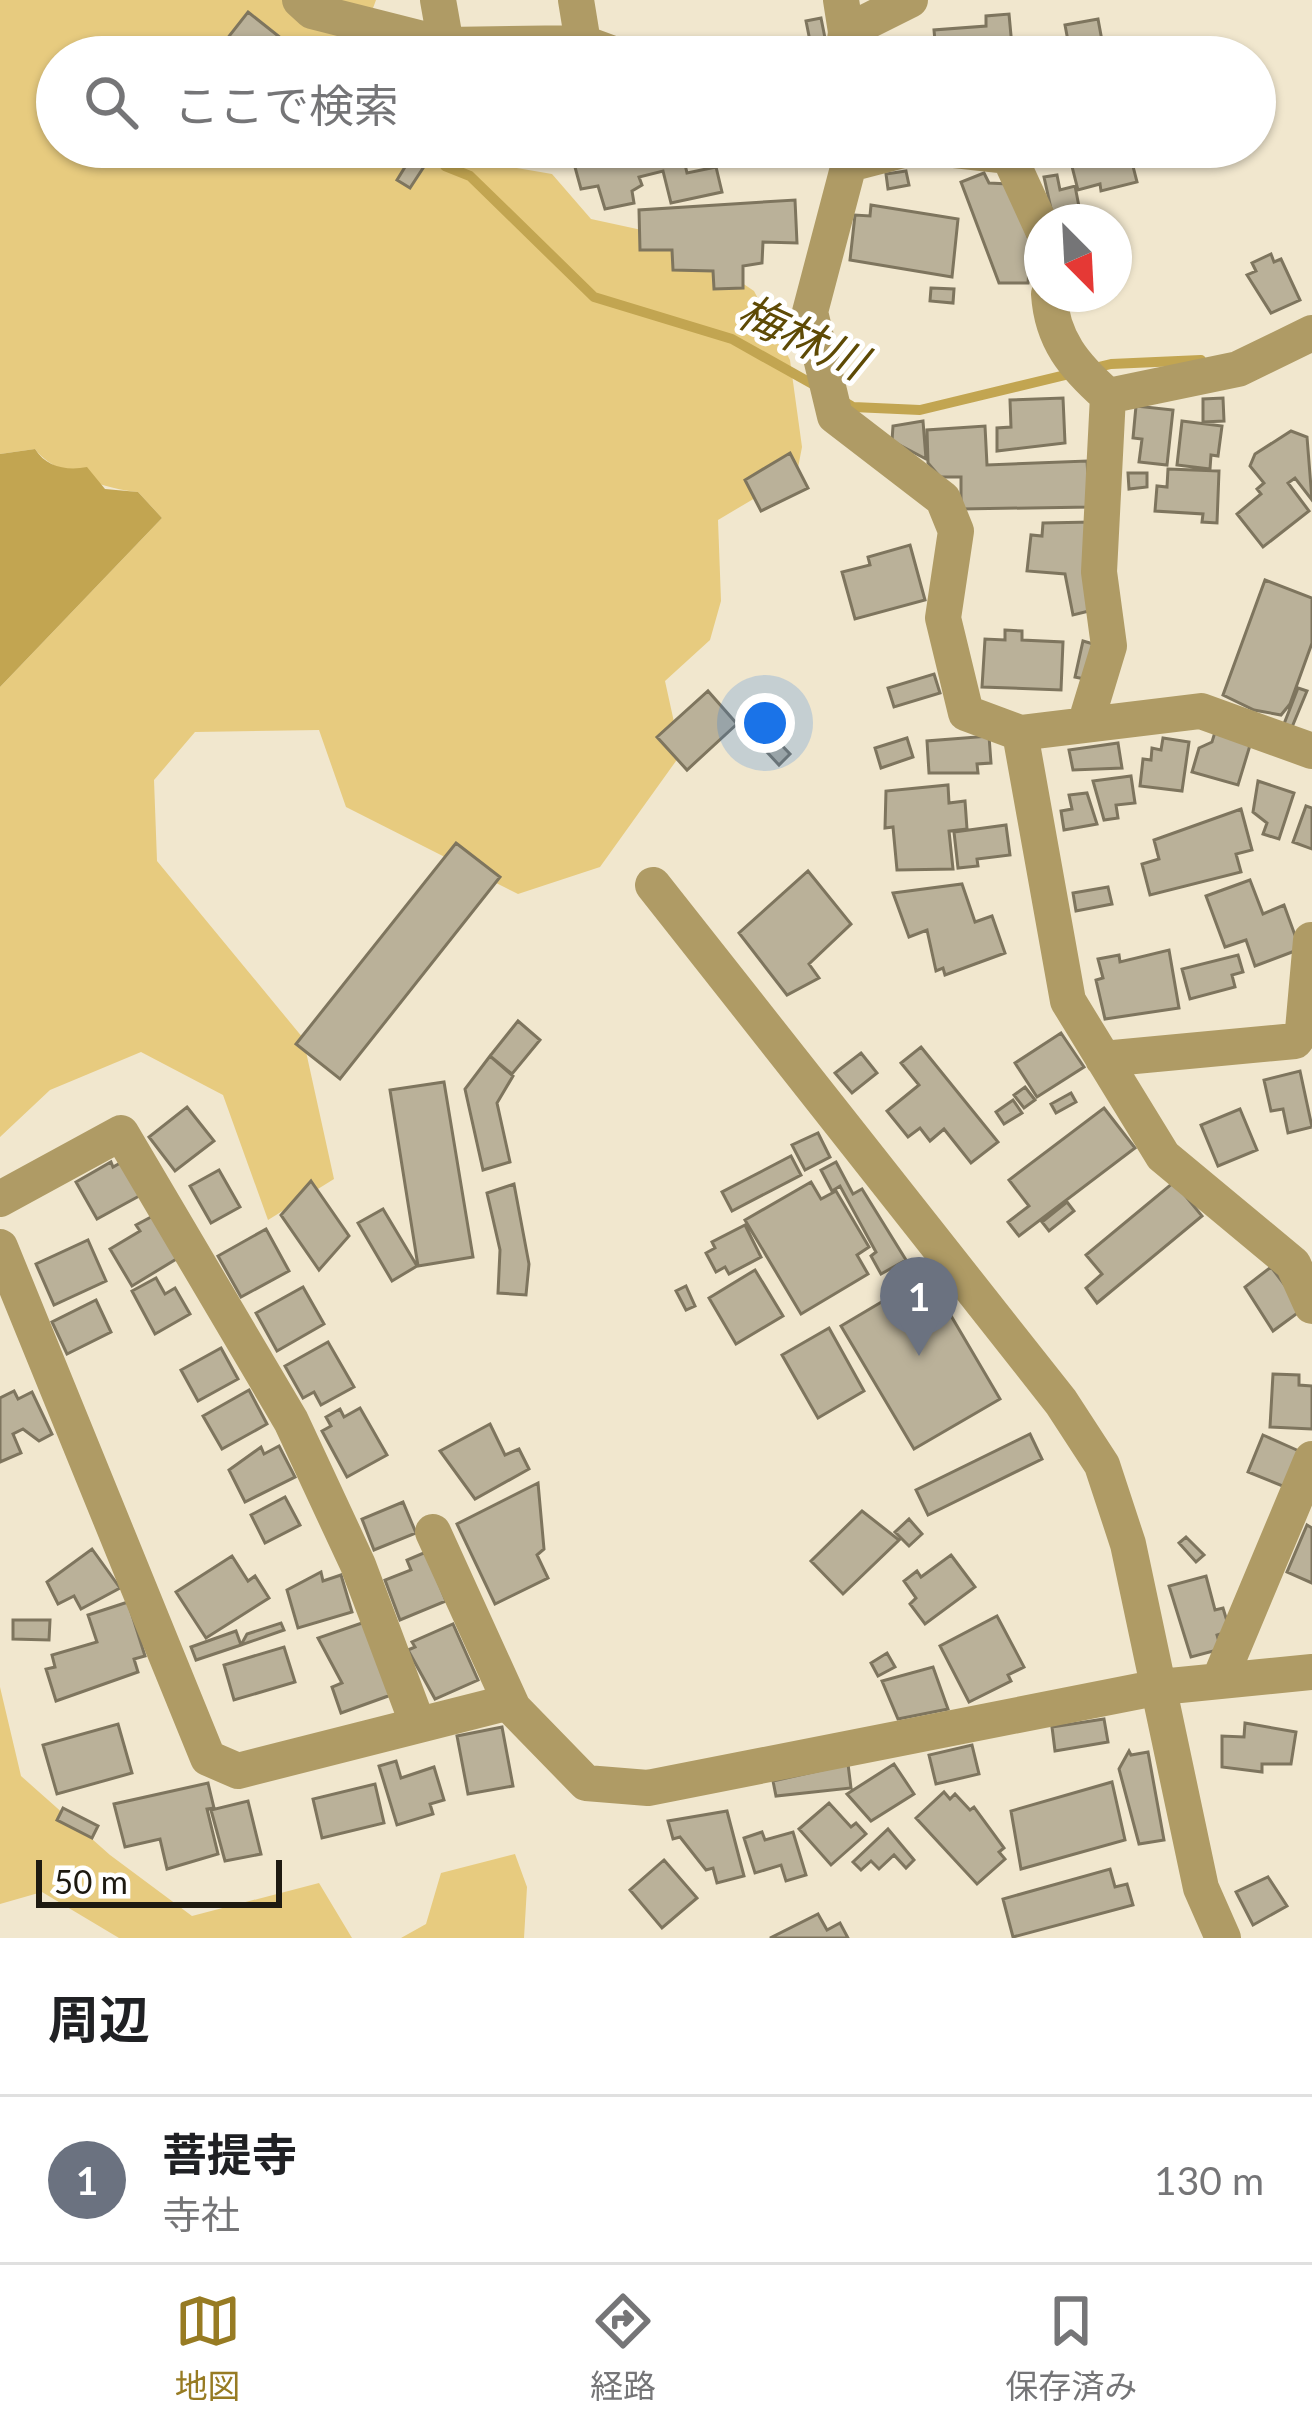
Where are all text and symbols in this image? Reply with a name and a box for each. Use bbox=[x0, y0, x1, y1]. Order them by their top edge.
search box bbox=[36, 36, 1276, 168]
icon: search bbox=[78, 69, 144, 135]
text: ここで検索 bbox=[174, 78, 399, 132]
north arrow bbox=[1024, 204, 1132, 312]
water label: 梅林川 bbox=[730, 283, 879, 391]
your location bbox=[735, 693, 795, 753]
pin: 1 bbox=[880, 1257, 958, 1356]
scale bar bbox=[36, 1854, 282, 1907]
text: 50 m bbox=[54, 1861, 128, 1901]
text: 周辺 bbox=[48, 1988, 150, 2049]
text: 菩提寺 bbox=[162, 2127, 297, 2181]
text: 1 bbox=[76, 2157, 98, 2203]
text: 130 m bbox=[1154, 2157, 1264, 2203]
text: 寺社 bbox=[162, 2191, 240, 2237]
tab: 地図 bbox=[175, 2288, 241, 2408]
tab: 経路 bbox=[590, 2288, 656, 2408]
tab: 保存済み bbox=[1005, 2288, 1137, 2408]

